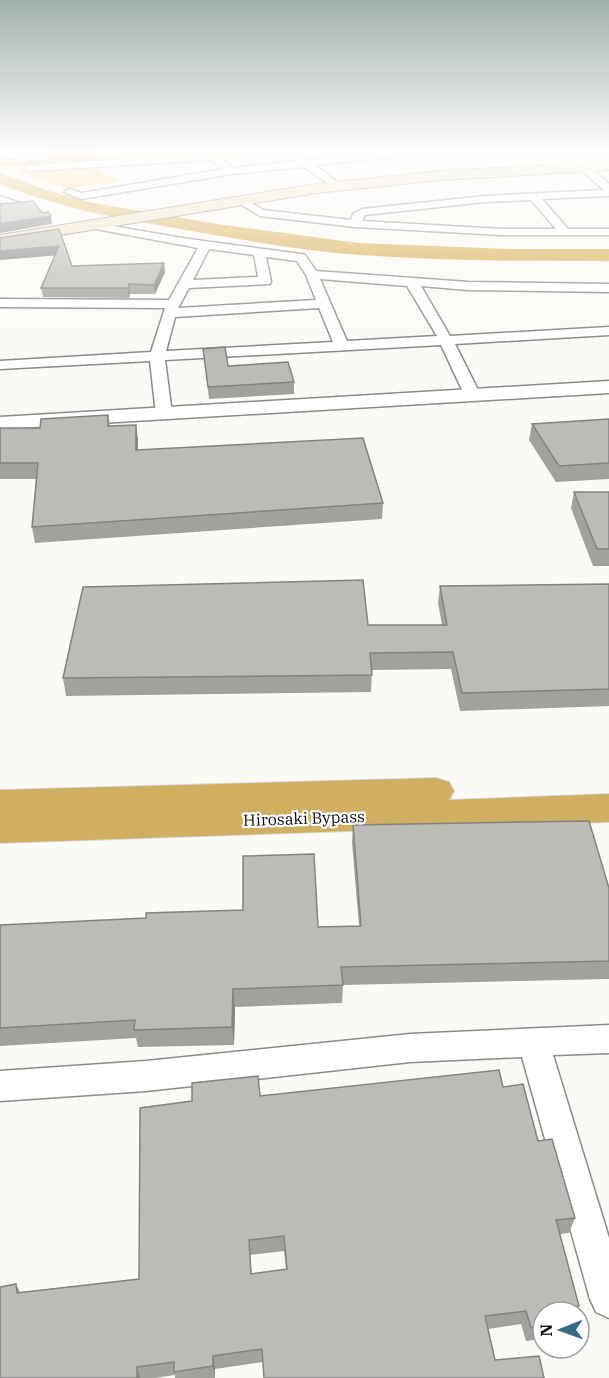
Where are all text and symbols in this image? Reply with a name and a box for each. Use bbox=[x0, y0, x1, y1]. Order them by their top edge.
street label: Hirosaki Bypass bbox=[243, 806, 365, 830]
north arrow bbox=[531, 1300, 591, 1360]
text: N bbox=[536, 1324, 556, 1337]

